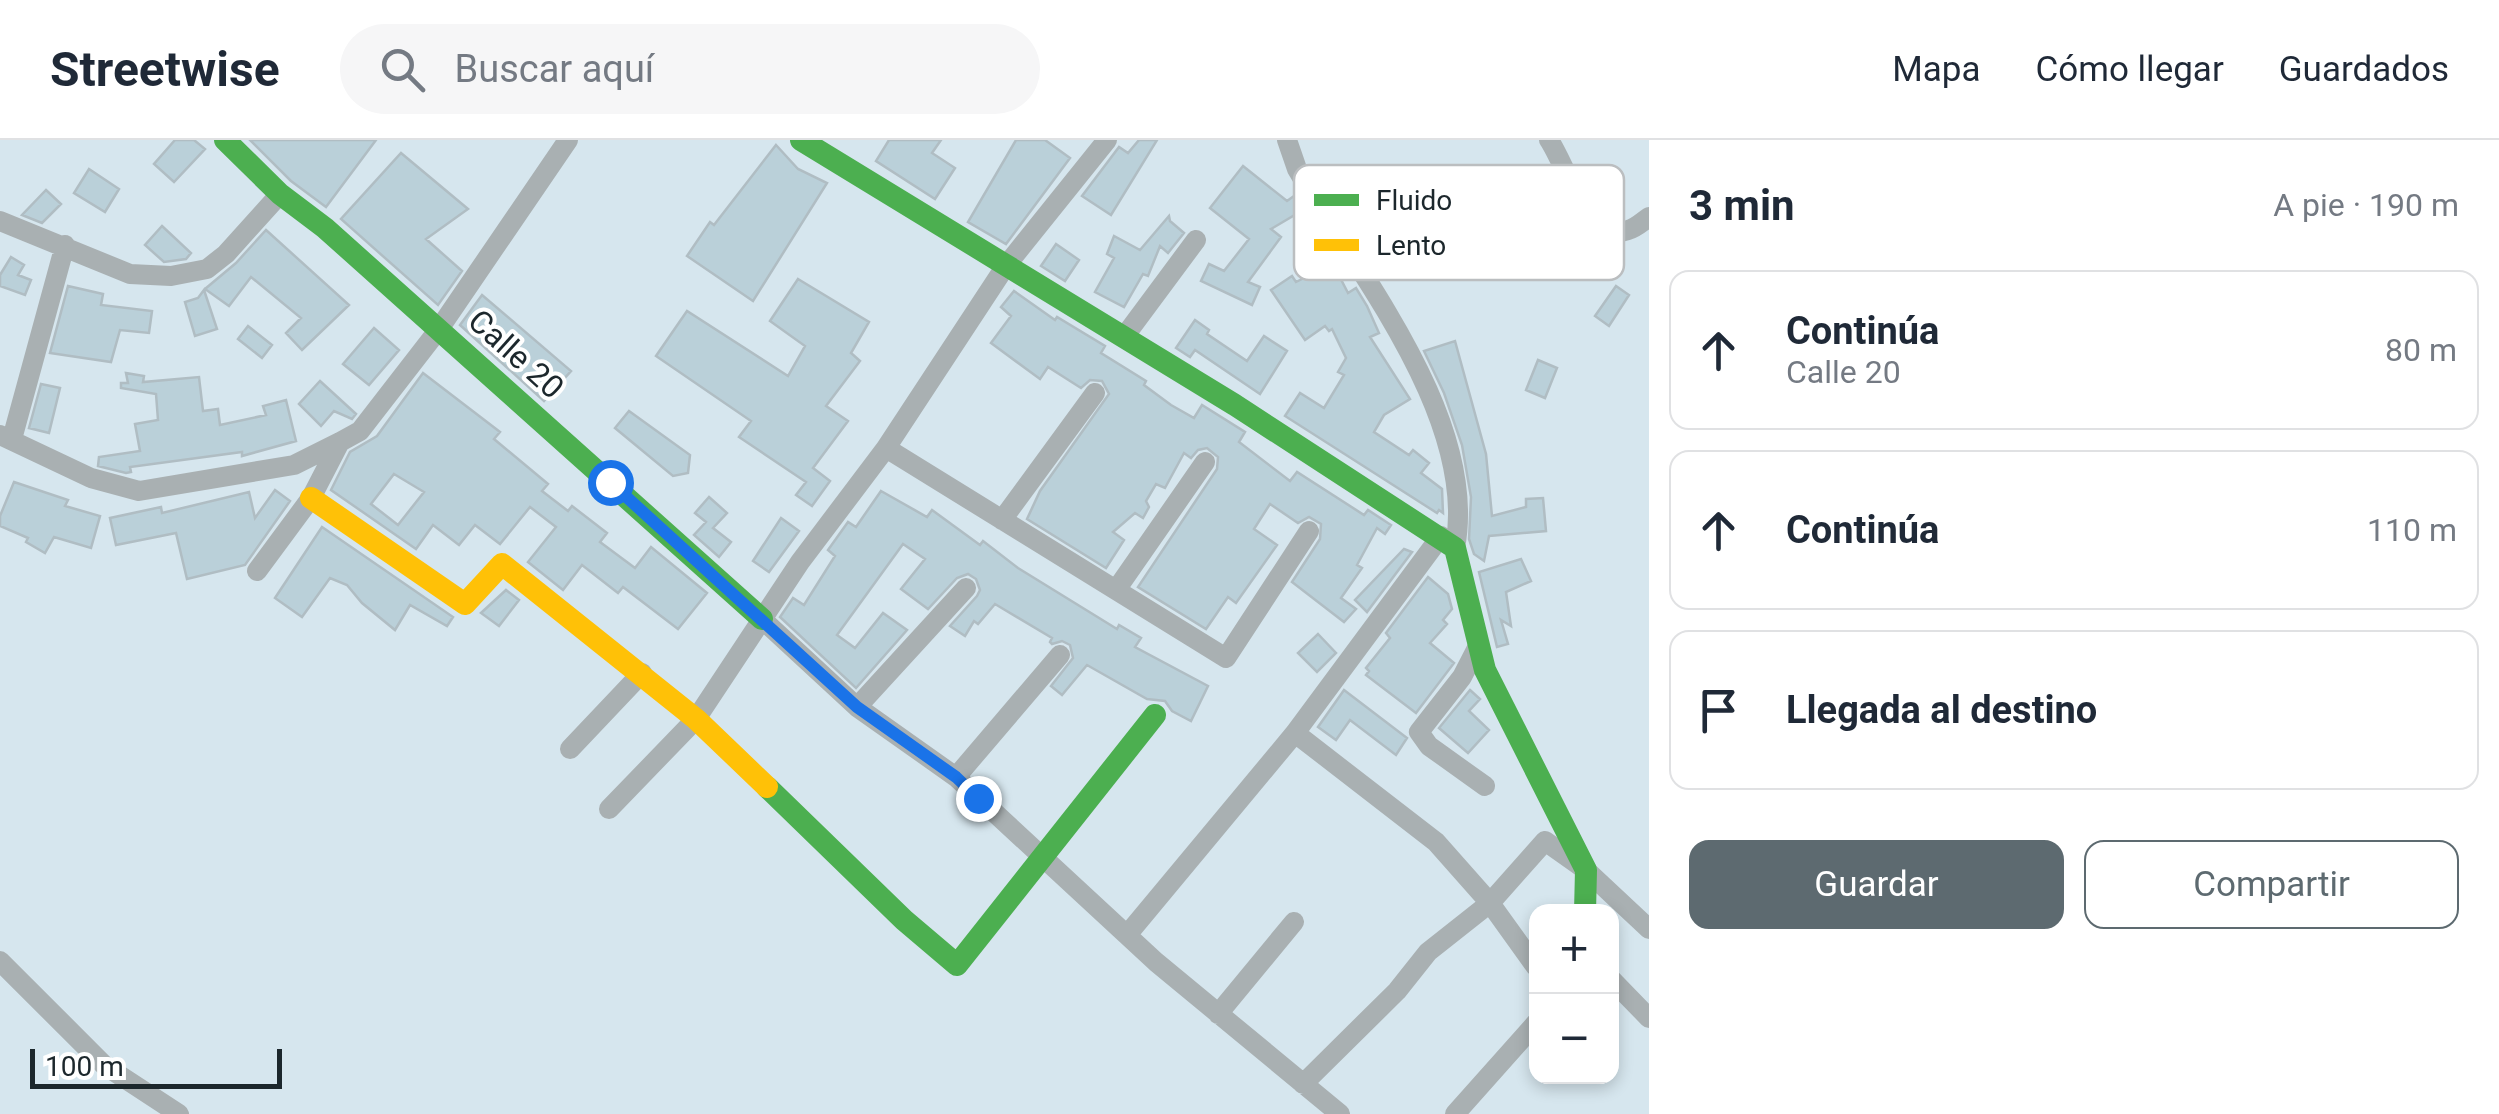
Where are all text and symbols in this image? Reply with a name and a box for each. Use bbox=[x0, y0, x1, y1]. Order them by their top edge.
search box bbox=[340, 24, 1040, 114]
text: Streetwise bbox=[50, 41, 280, 98]
icon: search bbox=[375, 42, 430, 97]
text: Buscar aquí bbox=[455, 47, 654, 91]
text: Mapa bbox=[1892, 49, 1981, 90]
text: Cómo llegar bbox=[2036, 49, 2224, 90]
text: Guardados bbox=[2279, 49, 2449, 90]
legend bbox=[1294, 165, 1624, 280]
text: 3 min bbox=[1689, 181, 1795, 230]
text: Fluido bbox=[1376, 184, 1452, 217]
text: A pie · 190 m bbox=[2273, 186, 2459, 224]
text: Lento bbox=[1376, 229, 1446, 262]
street label: Calle 20 bbox=[461, 302, 571, 406]
text: Continúa bbox=[1786, 309, 1939, 353]
icon: ahead bbox=[1691, 323, 1746, 378]
text: 80 m bbox=[2385, 331, 2457, 369]
text: Calle 20 bbox=[1786, 353, 1901, 391]
route start bbox=[588, 460, 634, 506]
icon: ahead bbox=[1691, 503, 1746, 558]
text: Continúa bbox=[1786, 508, 1939, 552]
text: 110 m bbox=[2367, 511, 2457, 549]
icon: arrive bbox=[1691, 683, 1746, 738]
text: Llegada al destino bbox=[1786, 688, 2097, 732]
route end bbox=[956, 776, 1002, 822]
button: Guardar bbox=[1689, 840, 2064, 929]
button: Compartir bbox=[2084, 840, 2459, 929]
map controls bbox=[1529, 904, 1619, 1084]
button: + bbox=[1529, 904, 1619, 994]
button: − bbox=[1529, 994, 1619, 1084]
scale bar bbox=[30, 1044, 282, 1088]
text: 100 m bbox=[45, 1050, 124, 1083]

